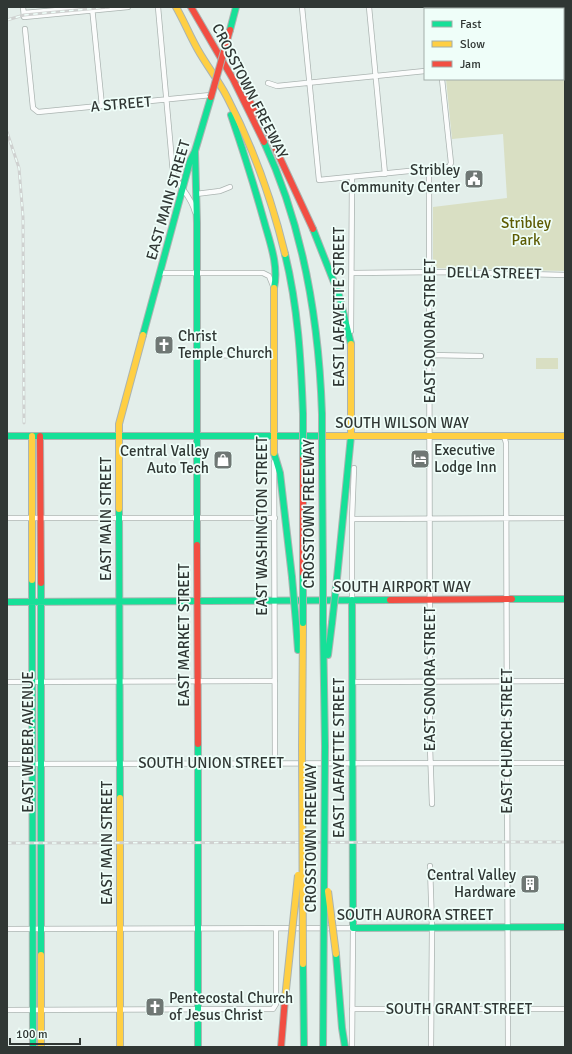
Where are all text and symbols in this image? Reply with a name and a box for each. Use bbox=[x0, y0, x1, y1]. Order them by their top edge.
legend bbox=[424, 8, 564, 80]
text: Fast bbox=[460, 17, 481, 32]
street label: CROSSTOWN FREEWAY bbox=[208, 20, 292, 162]
text: Slow bbox=[460, 37, 485, 52]
text: Jam bbox=[460, 57, 481, 72]
street label: A STREET bbox=[90, 92, 153, 116]
street label: EAST MAIN STREET bbox=[142, 137, 194, 262]
place label: Stribley Community Center bbox=[341, 161, 460, 196]
public building icon: Stribley Community Center bbox=[463, 168, 485, 190]
park label: Stribley Park bbox=[501, 214, 551, 249]
street label: EAST LAFAYETTE STREET bbox=[330, 226, 348, 387]
street label: EAST SONORA STREET bbox=[421, 258, 439, 403]
street label: DELLA STREET bbox=[446, 263, 542, 283]
place label: Christ Temple Church bbox=[178, 327, 273, 362]
church icon: Christ Temple Church bbox=[153, 334, 175, 356]
street label: SOUTH WILSON WAY bbox=[335, 414, 469, 432]
street label: EAST WASHINGTON STREET bbox=[253, 436, 271, 616]
street label: CROSSTOWN FREEWAY bbox=[300, 439, 318, 589]
place label: Executive Lodge Inn bbox=[434, 441, 497, 476]
place label: Central Valley Auto Tech bbox=[120, 442, 209, 477]
hotel icon: Executive Lodge Inn bbox=[409, 448, 431, 470]
shop icon: Central Valley Auto Tech bbox=[212, 449, 234, 471]
street label: EAST MAIN STREET bbox=[97, 456, 115, 581]
street label: EAST MARKET STREET bbox=[175, 563, 193, 707]
street label: SOUTH AIRPORT WAY bbox=[333, 578, 471, 596]
street label: EAST SONORA STREET bbox=[421, 606, 439, 751]
street label: EAST CHURCH STREET bbox=[498, 668, 516, 814]
street label: EAST WEBER AVENUE bbox=[19, 671, 37, 813]
street label: EAST LAFAYETTE STREET bbox=[330, 677, 348, 838]
street label: SOUTH UNION STREET bbox=[138, 754, 284, 772]
street label: CROSSTOWN FREEWAY bbox=[302, 763, 320, 913]
street label: EAST MAIN STREET bbox=[98, 780, 116, 905]
place label: Central Valley Hardware bbox=[427, 866, 516, 901]
building icon: Central Valley Hardware bbox=[519, 873, 541, 895]
street label: SOUTH AURORA STREET bbox=[337, 906, 494, 924]
place label: Pentecostal Church of Jesus Christ bbox=[169, 989, 293, 1024]
church icon: Pentecostal Church of Jesus Christ bbox=[144, 996, 166, 1018]
street label: SOUTH GRANT STREET bbox=[386, 1000, 533, 1018]
scale bar bbox=[10, 1020, 80, 1046]
text: 100 m bbox=[16, 1027, 48, 1042]

